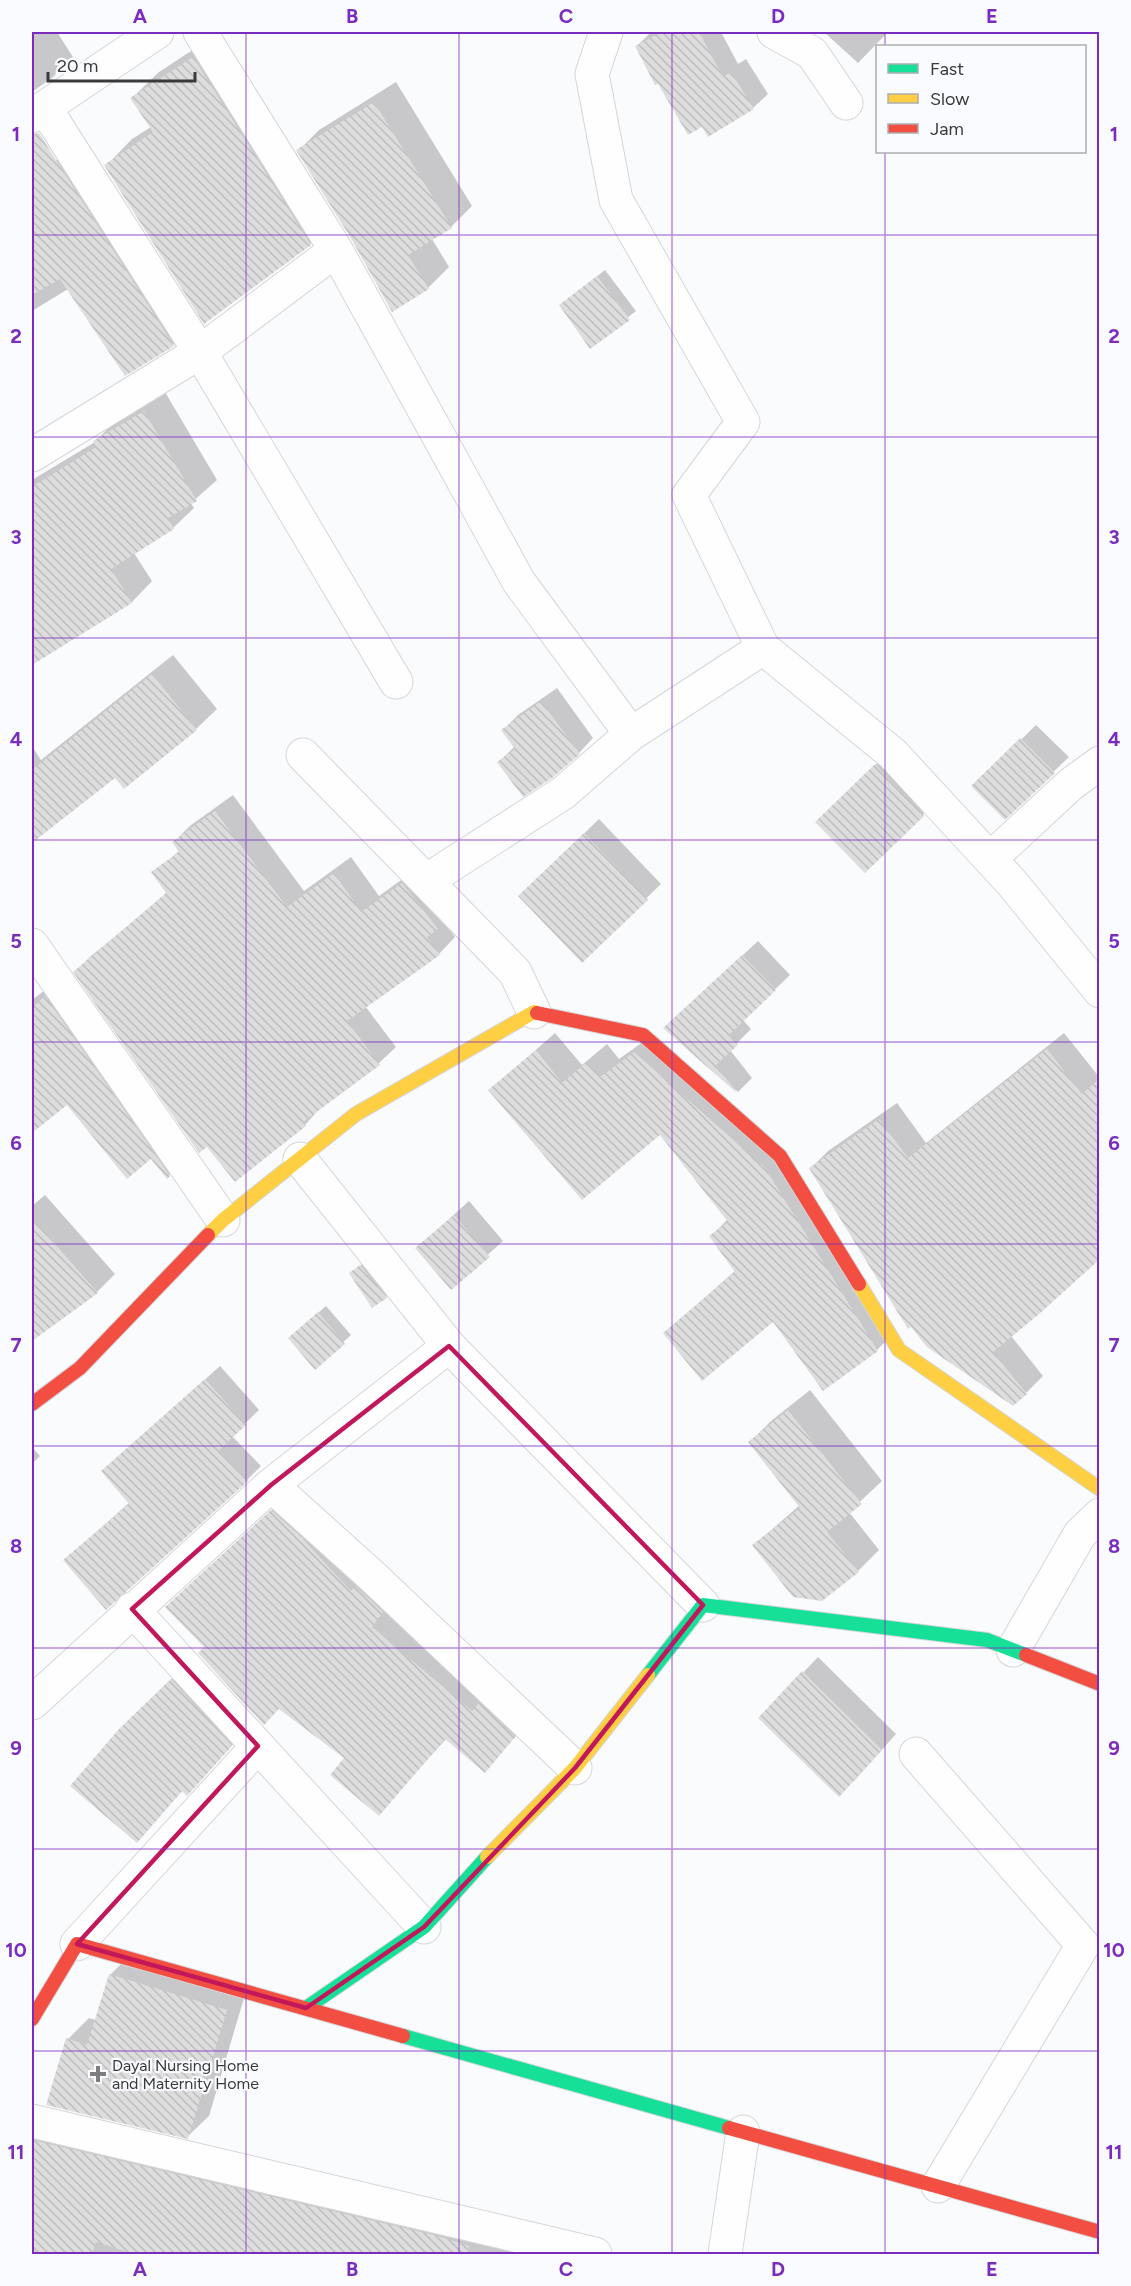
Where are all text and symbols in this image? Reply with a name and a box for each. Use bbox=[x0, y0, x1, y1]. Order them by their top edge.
text: A bbox=[133, 4, 148, 28]
text: B bbox=[346, 4, 358, 28]
text: C bbox=[559, 4, 573, 28]
text: D bbox=[771, 4, 785, 28]
text: E bbox=[986, 4, 998, 28]
scale bar bbox=[48, 45, 195, 83]
legend bbox=[876, 45, 1086, 153]
text: 20 m bbox=[57, 55, 98, 77]
text: Fast bbox=[930, 58, 964, 80]
text: Slow bbox=[930, 88, 969, 110]
text: Jam bbox=[930, 118, 964, 140]
text: 1 bbox=[12, 122, 20, 146]
text: 1 bbox=[1110, 122, 1118, 146]
text: 2 bbox=[10, 324, 22, 348]
text: 2 bbox=[1108, 324, 1120, 348]
text: 3 bbox=[10, 525, 22, 549]
text: 3 bbox=[1108, 525, 1120, 549]
text: 4 bbox=[10, 727, 23, 751]
text: 4 bbox=[1108, 727, 1121, 751]
text: 5 bbox=[10, 929, 22, 953]
text: 5 bbox=[1108, 929, 1120, 953]
text: 6 bbox=[10, 1131, 22, 1155]
text: 6 bbox=[1108, 1131, 1120, 1155]
text: 7 bbox=[10, 1333, 22, 1357]
text: 7 bbox=[1108, 1333, 1120, 1357]
text: 8 bbox=[10, 1534, 22, 1558]
text: 8 bbox=[1108, 1534, 1120, 1558]
text: 9 bbox=[10, 1736, 22, 1760]
text: 9 bbox=[1108, 1736, 1120, 1760]
text: 10 bbox=[5, 1938, 27, 1962]
text: 10 bbox=[1103, 1938, 1125, 1962]
place label: Dayal Nursing Home and Maternity Home bbox=[112, 2056, 259, 2093]
marker: Dayal Nursing Home and Maternity Home bbox=[89, 2065, 107, 2083]
text: 11 bbox=[8, 2140, 24, 2164]
text: 11 bbox=[1106, 2140, 1122, 2164]
text: A bbox=[133, 2257, 148, 2281]
text: B bbox=[346, 2257, 358, 2281]
text: C bbox=[559, 2257, 573, 2281]
text: D bbox=[771, 2257, 785, 2281]
text: E bbox=[986, 2257, 998, 2281]

